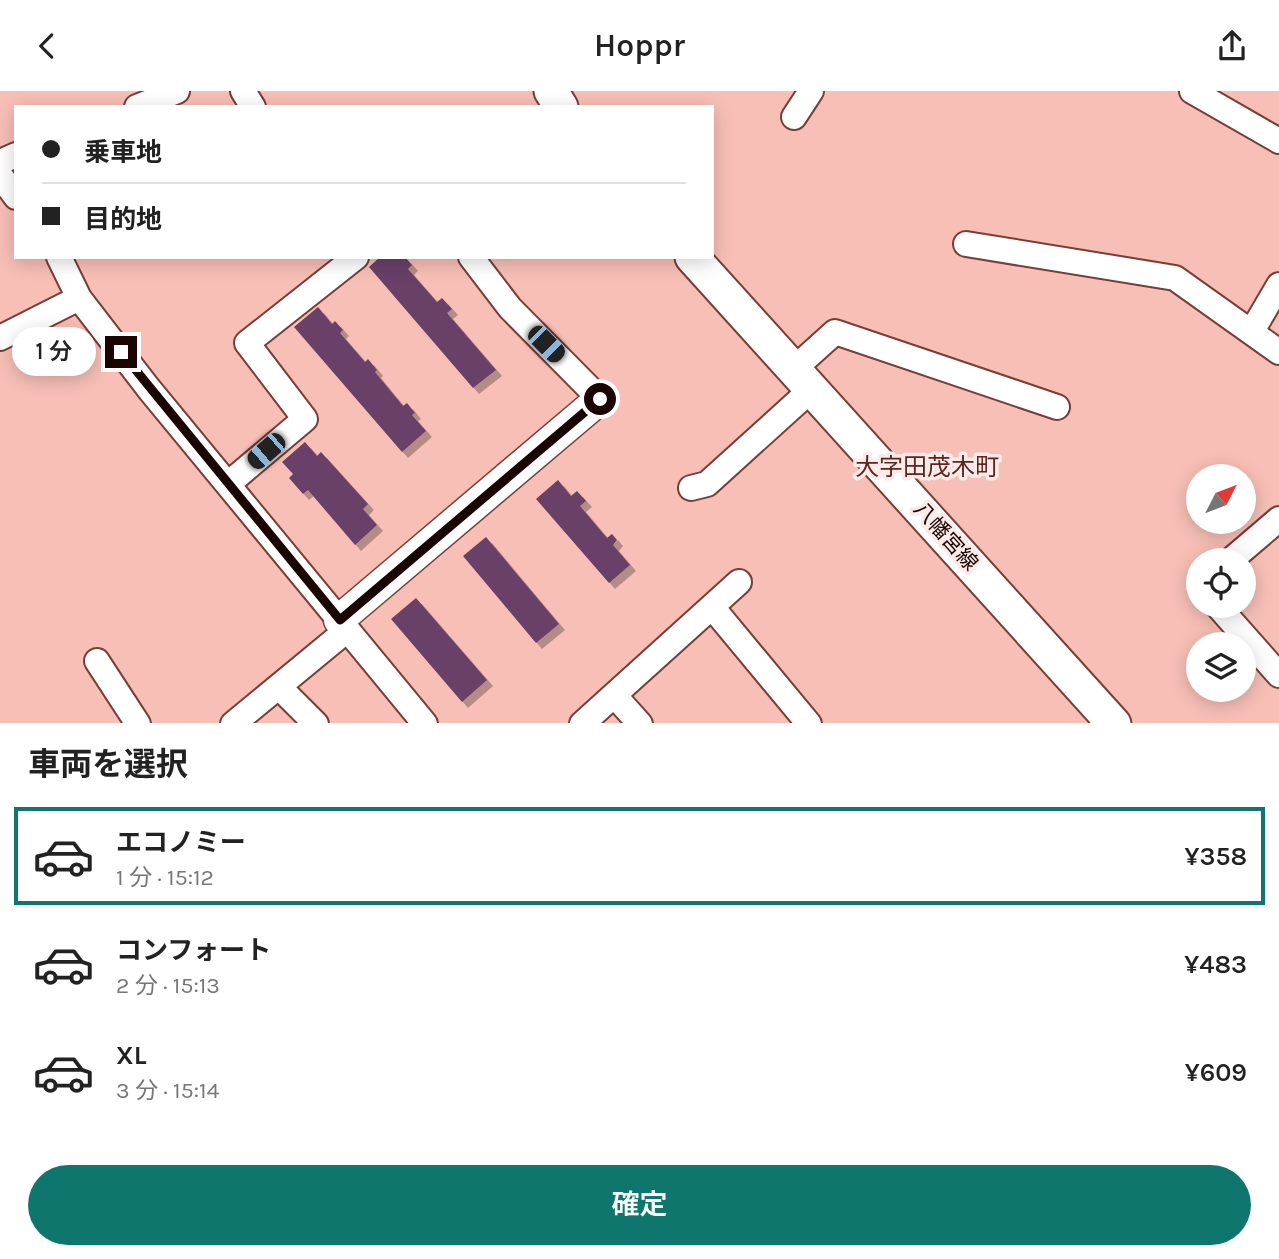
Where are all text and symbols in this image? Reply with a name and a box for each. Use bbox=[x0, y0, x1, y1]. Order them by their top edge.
icon: back bbox=[28, 27, 66, 65]
text: Hoppr bbox=[594, 27, 685, 64]
icon: share bbox=[1213, 27, 1251, 65]
text: 乗車地 bbox=[84, 137, 162, 168]
text: 目的地 bbox=[84, 204, 162, 235]
car bbox=[524, 322, 569, 366]
callout: 1 分 bbox=[12, 327, 96, 377]
route end bbox=[105, 336, 137, 368]
text: 1 分 bbox=[36, 338, 72, 365]
route start bbox=[584, 383, 616, 415]
car bbox=[244, 429, 289, 473]
district label: 大字田茂木町 bbox=[855, 453, 999, 481]
north arrow bbox=[1186, 464, 1256, 534]
map controls bbox=[1186, 464, 1256, 702]
street label: 八幡宮線 bbox=[909, 497, 983, 575]
button: locate bbox=[1186, 548, 1256, 618]
button: layers bbox=[1186, 632, 1256, 702]
text: 車両を選択 bbox=[28, 746, 188, 783]
icon: car bbox=[32, 825, 95, 888]
text: エコノミー bbox=[116, 827, 246, 858]
text: ¥358 bbox=[1184, 841, 1247, 872]
text: 1 分 · 15:12 bbox=[116, 864, 214, 891]
icon: car bbox=[32, 933, 95, 996]
text: コンフォート bbox=[116, 935, 271, 966]
text: ¥483 bbox=[1184, 949, 1247, 980]
text: 2 分 · 15:13 bbox=[116, 972, 220, 999]
text: XL bbox=[116, 1040, 147, 1071]
icon: car bbox=[32, 1041, 95, 1104]
text: ¥609 bbox=[1185, 1057, 1247, 1088]
text: 3 分 · 15:14 bbox=[116, 1077, 219, 1104]
button: 確定 bbox=[28, 1165, 1251, 1245]

